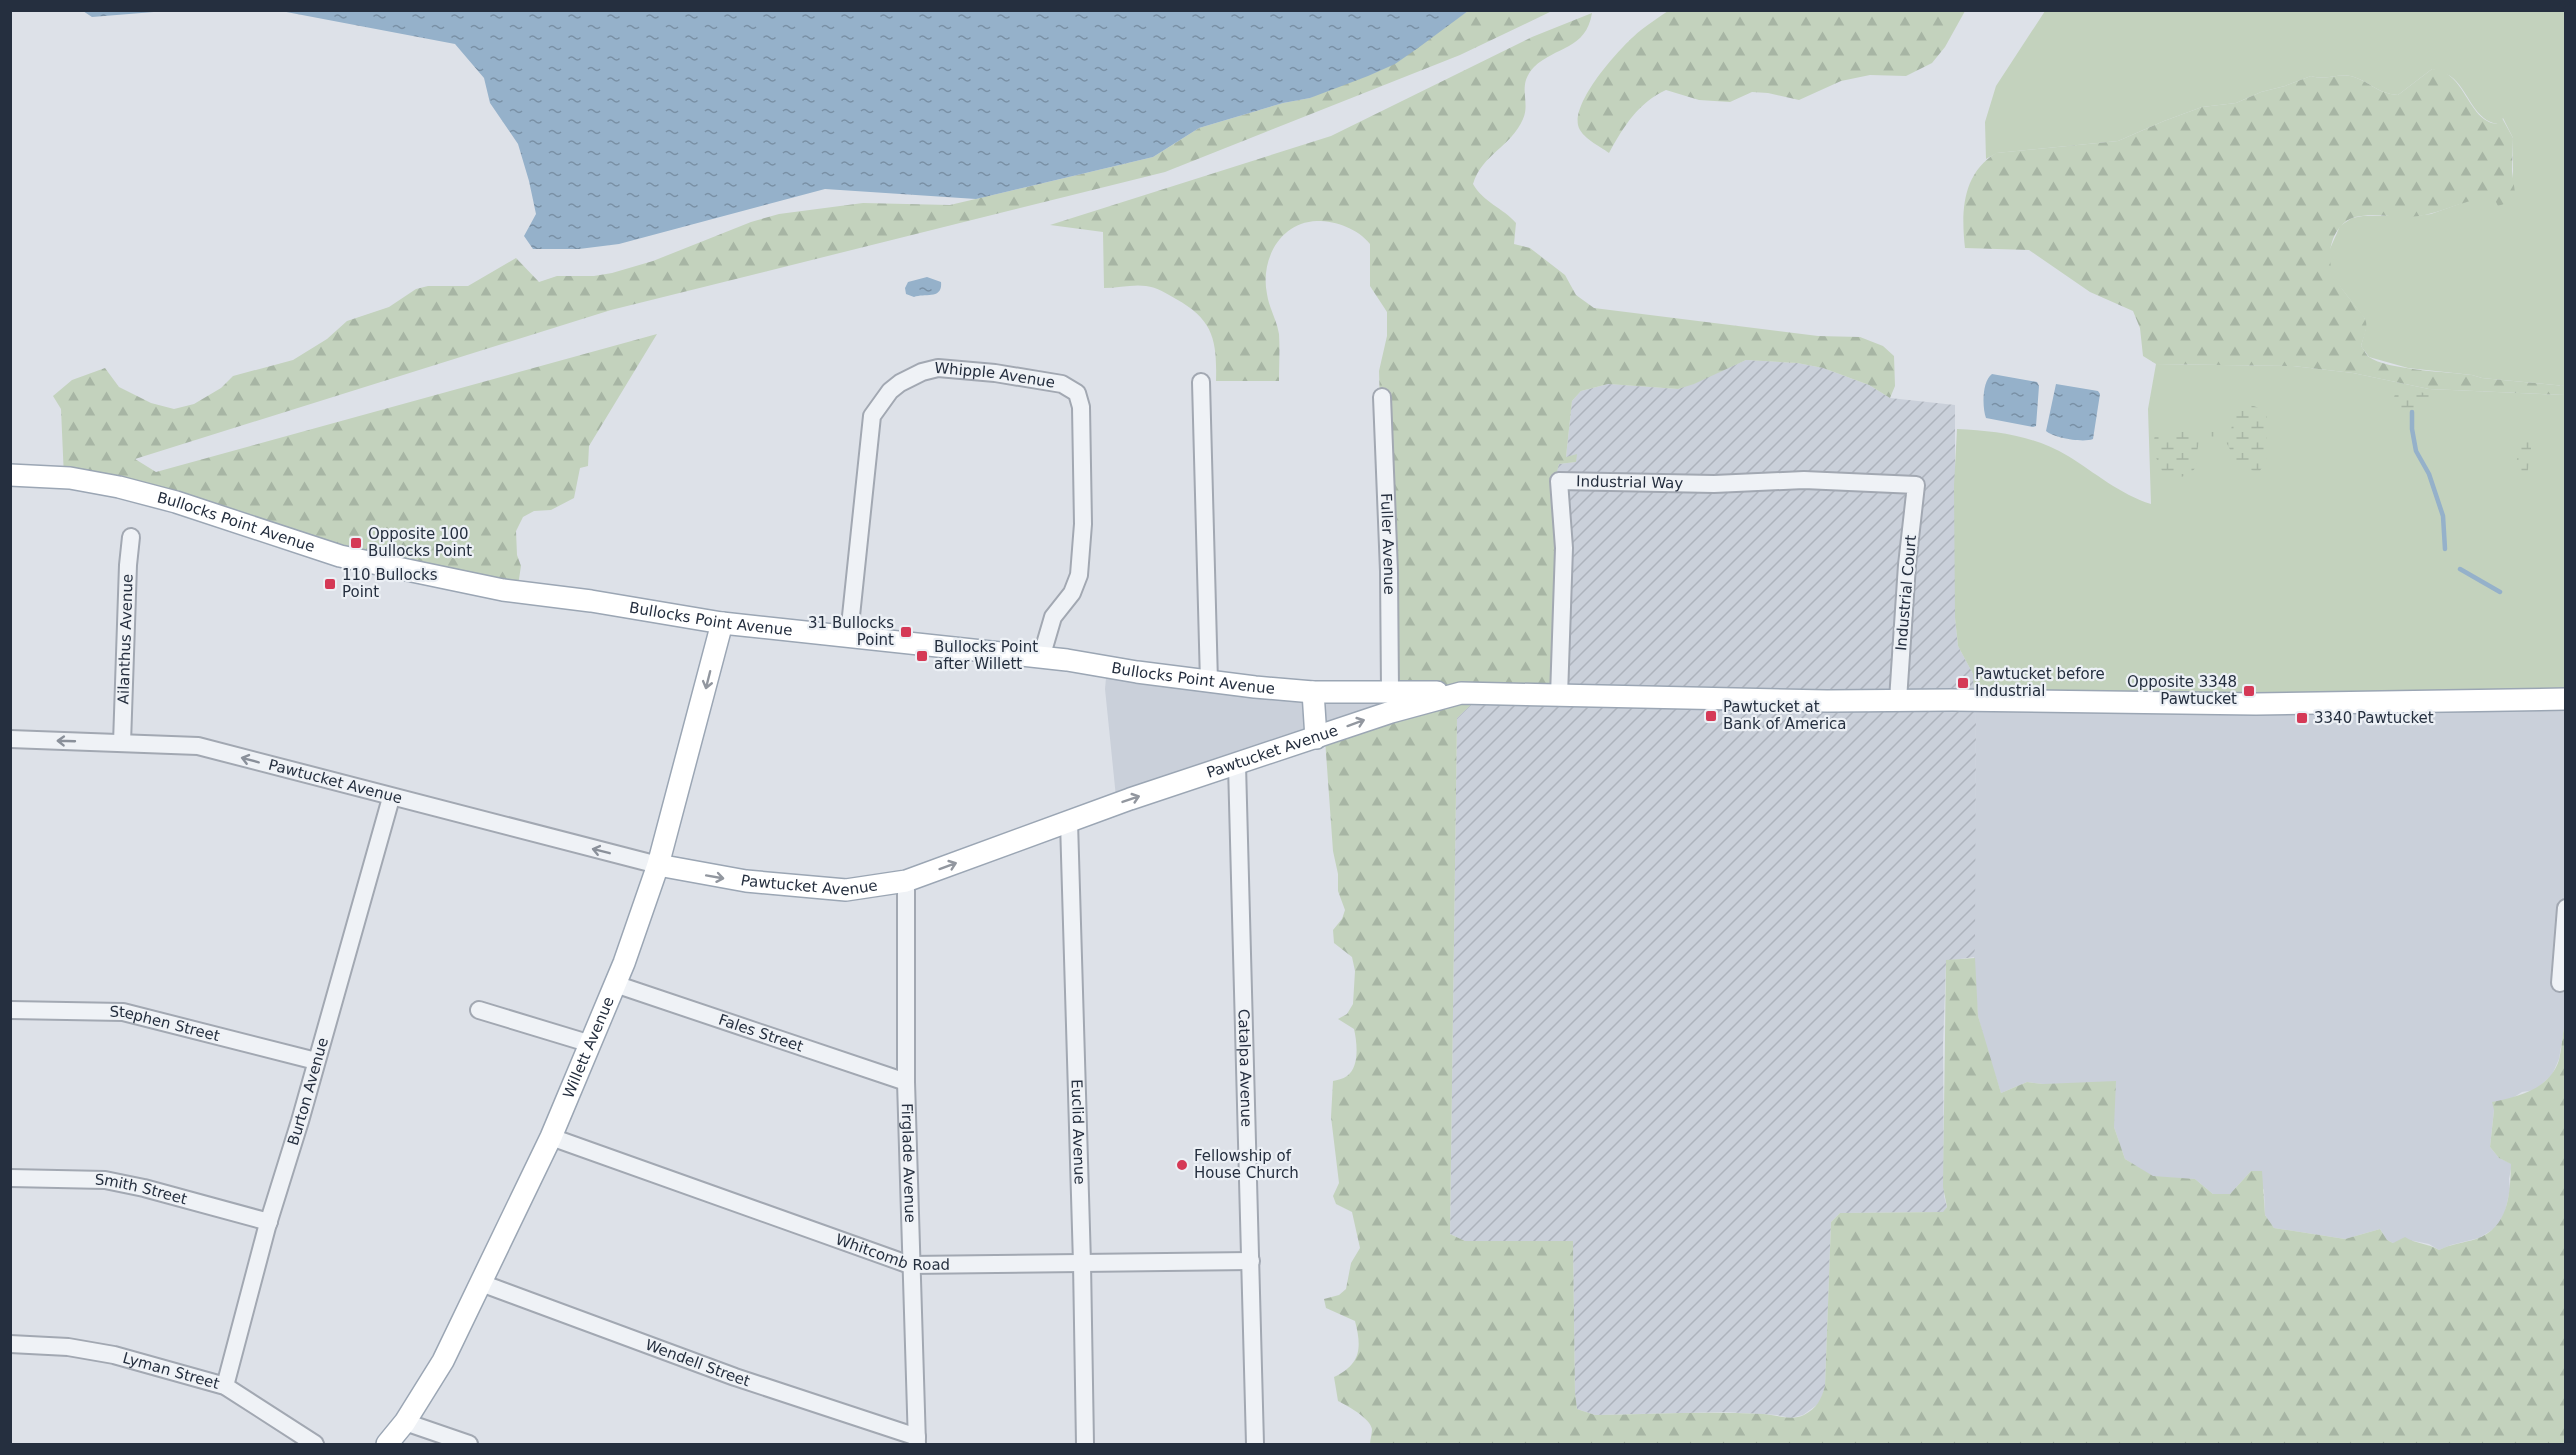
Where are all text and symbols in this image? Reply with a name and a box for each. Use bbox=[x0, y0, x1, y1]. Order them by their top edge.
street label: Whipple Avenue bbox=[934, 359, 1056, 392]
street label: Industrial Way bbox=[1576, 472, 1684, 492]
street label: Bullocks Point Avenue bbox=[155, 488, 317, 556]
street label: Fuller Avenue bbox=[1377, 493, 1398, 595]
place label: Opposite 100 Bullocks Point bbox=[368, 525, 472, 560]
street label: Industrial Court bbox=[1892, 534, 1920, 652]
marker: Opposite 100 Bullocks Point bbox=[349, 536, 363, 550]
place label: 110 Bullocks Point bbox=[342, 566, 438, 601]
street label: Ailanthus Avenue bbox=[114, 573, 137, 705]
marker: 110 Bullocks Point bbox=[323, 577, 337, 591]
street label: Bullocks Point Avenue bbox=[628, 599, 793, 640]
place label: 31 Bullocks Point bbox=[808, 614, 894, 649]
marker: 31 Bullocks Point bbox=[899, 625, 913, 639]
place label: Bullocks Point after Willett bbox=[934, 638, 1038, 673]
marker: Bullocks Point after Willett bbox=[915, 649, 929, 663]
street label: Bullocks Point Avenue bbox=[1110, 659, 1276, 698]
place label: Pawtucket before Industrial bbox=[1975, 665, 2105, 700]
one-way arrow bbox=[701, 670, 713, 689]
place label: Opposite 3348 Pawtucket bbox=[2127, 673, 2237, 708]
marker: Pawtucket before Industrial bbox=[1956, 676, 1970, 690]
marker: Opposite 3348 Pawtucket bbox=[2242, 684, 2256, 698]
place label: Pawtucket at Bank of America bbox=[1723, 698, 1847, 733]
marker: Pawtucket at Bank of America bbox=[1704, 709, 1718, 723]
place label: 3340 Pawtucket bbox=[2314, 709, 2434, 727]
marker: 3340 Pawtucket bbox=[2295, 711, 2309, 725]
one-way arrow bbox=[1346, 717, 1365, 728]
street label: Pawtucket Avenue bbox=[1204, 721, 1340, 782]
one-way arrow bbox=[57, 735, 77, 747]
one-way arrow bbox=[241, 753, 260, 765]
street label: Pawtucket Avenue bbox=[267, 756, 404, 807]
one-way arrow bbox=[1121, 793, 1140, 804]
one-way arrow bbox=[592, 844, 611, 856]
one-way arrow bbox=[938, 859, 957, 870]
street label: Pawtucket Avenue bbox=[739, 871, 879, 899]
one-way arrow bbox=[705, 872, 725, 883]
street label: Willett Avenue bbox=[559, 994, 618, 1101]
street label: Stephen Street bbox=[109, 1003, 222, 1045]
street label: Catalpa Avenue bbox=[1234, 1009, 1256, 1127]
street label: Fales Street bbox=[716, 1011, 806, 1056]
street label: Burton Avenue bbox=[284, 1036, 332, 1148]
street label: Euclid Avenue bbox=[1068, 1079, 1089, 1185]
street label: Firglade Avenue bbox=[898, 1103, 919, 1223]
place label: Fellowship of House Church bbox=[1194, 1147, 1299, 1182]
marker: Fellowship of House Church bbox=[1175, 1158, 1189, 1172]
street label: Smith Street bbox=[95, 1171, 189, 1208]
street label: Whitcomb Road bbox=[833, 1230, 950, 1274]
street label: Wendell Street bbox=[643, 1336, 752, 1390]
street label: Lyman Street bbox=[121, 1349, 222, 1393]

